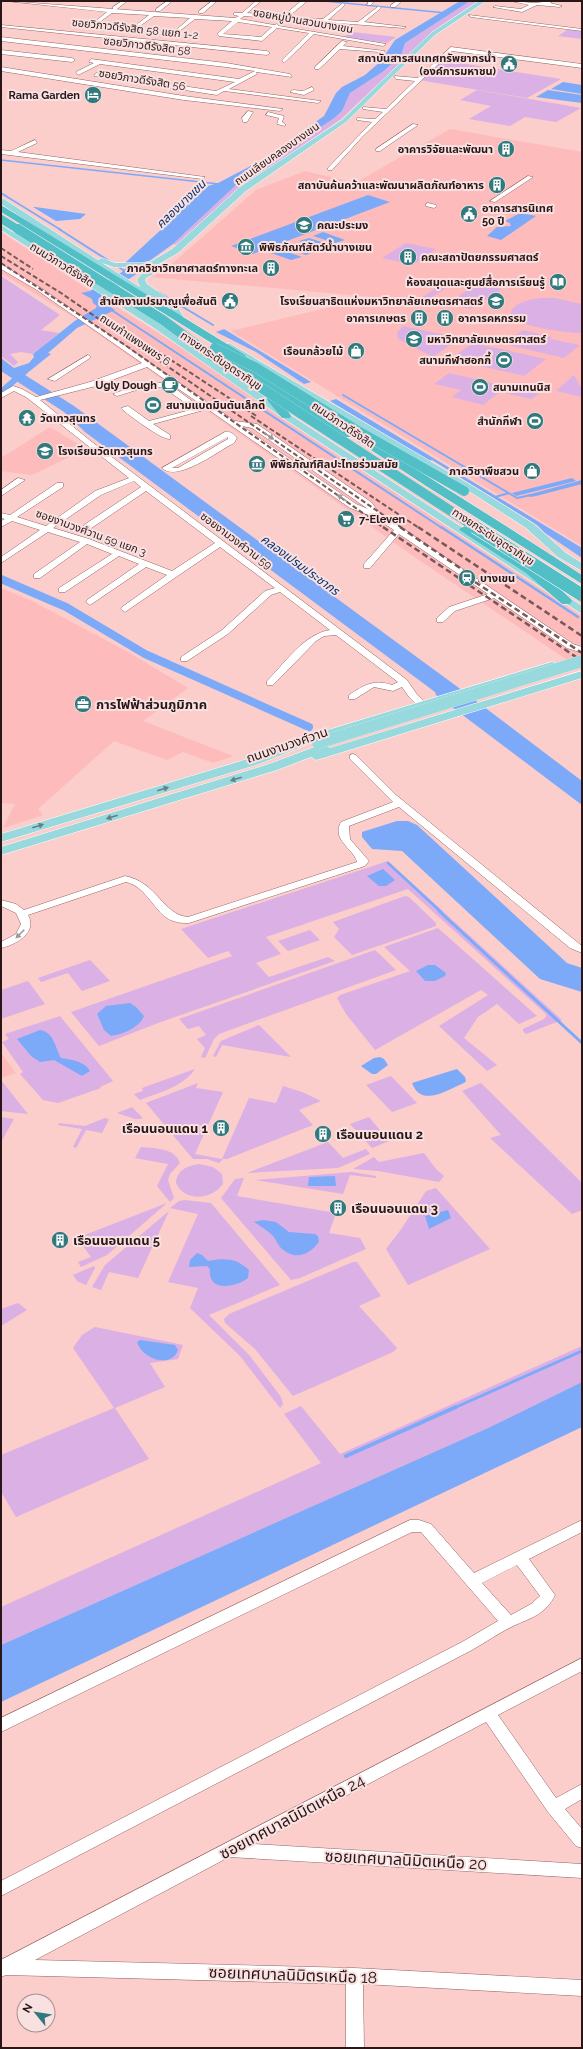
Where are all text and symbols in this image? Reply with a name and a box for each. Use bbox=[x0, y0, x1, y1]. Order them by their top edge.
street label: ซอยหมู่บ้านสวนบางเขน bbox=[252, 6, 354, 36]
street label: ซอยวิภาวดีรังสิต 58 แยก 1-2 bbox=[71, 16, 199, 42]
street label: ซอยวิภาวดีรังสิต 58 bbox=[103, 34, 191, 58]
place label: สถาบันสารสนเทศทรัพยากรน้ำ (องค์การมหาชน) bbox=[358, 50, 497, 78]
public building icon: สถาบันสารสนเทศทรัพยากรน้ำ (องค์การมหาชน) bbox=[499, 54, 519, 74]
street label: ซอยวิภาวดีรังสิต 56 bbox=[98, 67, 187, 93]
hotel icon: Rama Garden bbox=[83, 85, 103, 105]
place label: Rama Garden bbox=[8, 89, 80, 102]
street label: ถนนเลียบคลองบางเขน bbox=[232, 120, 322, 188]
building icon: อาคารวิจัยและพัฒนา bbox=[496, 139, 516, 159]
place label: อาคารวิจัยและพัฒนา bbox=[398, 143, 493, 156]
building icon: สถาบันค้นคว้าและพัฒนาผลิตภัณฑ์อาหาร bbox=[487, 175, 507, 195]
water label: คลองบางเขน bbox=[153, 176, 209, 231]
place label: สถาบันค้นคว้าและพัฒนาผลิตภัณฑ์อาหาร bbox=[298, 179, 484, 192]
place label: อาคารสารนิเทศ 50 ปี bbox=[482, 202, 553, 228]
public building icon: อาคารสารนิเทศ 50 ปี bbox=[459, 204, 479, 224]
school or university icon: คณะประมง bbox=[294, 215, 314, 235]
place label: คณะประมง bbox=[317, 219, 368, 232]
museum icon: พิพิธภัณฑ์สัตว์น้ำบางเขน bbox=[236, 237, 256, 257]
place label: พิพิธภัณฑ์สัตว์น้ำบางเขน bbox=[259, 239, 372, 254]
street label: ถนนวิภาวดีรังสิต bbox=[27, 240, 97, 290]
building icon: คณะสถาปัตยกรรมศาสตร์ bbox=[398, 247, 418, 267]
place label: คณะสถาปัตยกรรมศาสตร์ bbox=[421, 251, 539, 264]
building icon: ภาควิชาวิทยาศาสตร์ทางทะเล bbox=[261, 258, 281, 278]
place label: ภาควิชาวิทยาศาสตร์ทางทะเล bbox=[127, 262, 258, 275]
library icon: ห้องสมุดและศูนย์สื่อการเรียนรู้ bbox=[548, 272, 568, 292]
place label: ห้องสมุดและศูนย์สื่อการเรียนรู้ bbox=[406, 274, 545, 289]
public building icon: สำนักงานปรมาณูเพื่อสันติ bbox=[220, 291, 240, 311]
school or university icon: โรงเรียนสาธิตแห่งมหาวิทยาลัยเกษตรศาสตร์ bbox=[486, 291, 506, 311]
place label: สำนักงานปรมาณูเพื่อสันติ bbox=[100, 293, 217, 308]
place label: โรงเรียนสาธิตแห่งมหาวิทยาลัยเกษตรศาสตร์ bbox=[280, 295, 483, 308]
building icon: อาคารเกษตร bbox=[409, 308, 429, 328]
building icon: อาคารคหกรรม bbox=[435, 308, 455, 328]
street label: ถนนกำแพงเพชร 6 bbox=[97, 312, 173, 369]
place label: อาคารเกษตร bbox=[346, 312, 406, 325]
place label: อาคารคหกรรม bbox=[458, 312, 526, 325]
street label: ทางยกระดับอุตราภิมุข bbox=[178, 329, 264, 393]
school or university icon: มหาวิทยาลัยเกษตรศาสตร์ bbox=[404, 329, 424, 349]
place label: มหาวิทยาลัยเกษตรศาสตร์ bbox=[427, 333, 546, 346]
shop icon: เรือนกล้วยไม้ bbox=[346, 341, 366, 361]
place label: เรือนกล้วยไม้ bbox=[283, 345, 343, 358]
sports icon: สนามกีฬาฮอกกี้ bbox=[494, 350, 514, 370]
place label: สนามกีฬาฮอกกี้ bbox=[419, 351, 492, 367]
cafe icon: Ugly Dough bbox=[160, 375, 180, 395]
sports icon: สนามเทนนิส bbox=[470, 377, 490, 397]
place label: Ugly Dough bbox=[95, 379, 157, 392]
place label: สนามเทนนิส bbox=[493, 381, 551, 394]
sports icon: สนามแบดมินตันเล็กดี bbox=[143, 395, 163, 415]
place label: สนามแบดมินตันเล็กดี bbox=[166, 399, 265, 412]
street label: ถนนวิภาวดีรังสิต bbox=[309, 399, 377, 451]
temple icon: วัดเทวสุนทร bbox=[17, 408, 37, 428]
sports icon: สำนักกีฬา bbox=[525, 411, 545, 431]
place label: วัดเทวสุนทร bbox=[40, 412, 96, 425]
place label: สำนักกีฬา bbox=[477, 415, 522, 428]
one-way arrow bbox=[264, 433, 275, 440]
school or university icon: โรงเรียนวัดเทวสุนทร bbox=[35, 441, 55, 461]
place label: โรงเรียนวัดเทวสุนทร bbox=[58, 445, 153, 458]
museum icon: พิพิธภัณฑ์ศิลปะไทยร่วมสมัย bbox=[247, 454, 267, 474]
place label: พิพิธภัณฑ์ศิลปะไทยร่วมสมัย bbox=[270, 458, 398, 471]
shop icon: ภาควิชาพืชสวน bbox=[522, 461, 542, 481]
place label: ภาควิชาพืชสวน bbox=[449, 465, 519, 478]
one-way arrow bbox=[337, 494, 348, 502]
street label: ทางยกระดับอุตราภิมุข bbox=[450, 506, 536, 568]
street label: ซอยงามวงศ์วาน 59 แยก 3 bbox=[34, 507, 148, 559]
supermarket icon: 7-Eleven bbox=[336, 509, 356, 529]
street label: ซอยงามวงศ์วาน 59 bbox=[198, 510, 274, 572]
place label: 7-Eleven bbox=[359, 513, 405, 526]
water label: คลองเปรมประชากร bbox=[258, 532, 343, 599]
station icon: บางเขน bbox=[457, 568, 477, 588]
place label: บางเขน bbox=[480, 572, 515, 585]
office icon: การไฟฟ้าส่วนภูมิภาค bbox=[73, 694, 93, 714]
place label: การไฟฟ้าส่วนภูมิภาค bbox=[96, 697, 207, 713]
street label: ถนนงามวงศ์วาน bbox=[244, 724, 330, 766]
one-way arrow bbox=[229, 776, 241, 782]
one-way arrow bbox=[157, 785, 169, 791]
one-way arrow bbox=[105, 814, 117, 820]
one-way arrow bbox=[33, 823, 45, 829]
one-way arrow bbox=[15, 929, 25, 939]
building icon: เรือนนอนแดน 1 bbox=[211, 1118, 231, 1138]
place label: เรือนนอนแดน 1 bbox=[122, 1121, 209, 1136]
building icon: เรือนนอนแดน 2 bbox=[313, 1124, 333, 1144]
place label: เรือนนอนแดน 2 bbox=[336, 1127, 423, 1142]
building icon: เรือนนอนแดน 3 bbox=[328, 1198, 348, 1218]
place label: เรือนนอนแดน 3 bbox=[351, 1201, 438, 1216]
building icon: เรือนนอนแดน 5 bbox=[50, 1230, 70, 1250]
place label: เรือนนอนแดน 5 bbox=[73, 1233, 160, 1248]
street label: ซอยเทศบาลนิมิตเหนือ 24 bbox=[216, 1771, 368, 1863]
street label: ซอยเทศบาลนิมิตเหนือ 20 bbox=[324, 1846, 488, 1874]
street label: ซอยเทศบาลนิมิตรเหนือ 18 bbox=[208, 1963, 378, 1987]
north arrow bbox=[16, 1993, 56, 2033]
text: N bbox=[20, 2001, 36, 2015]

